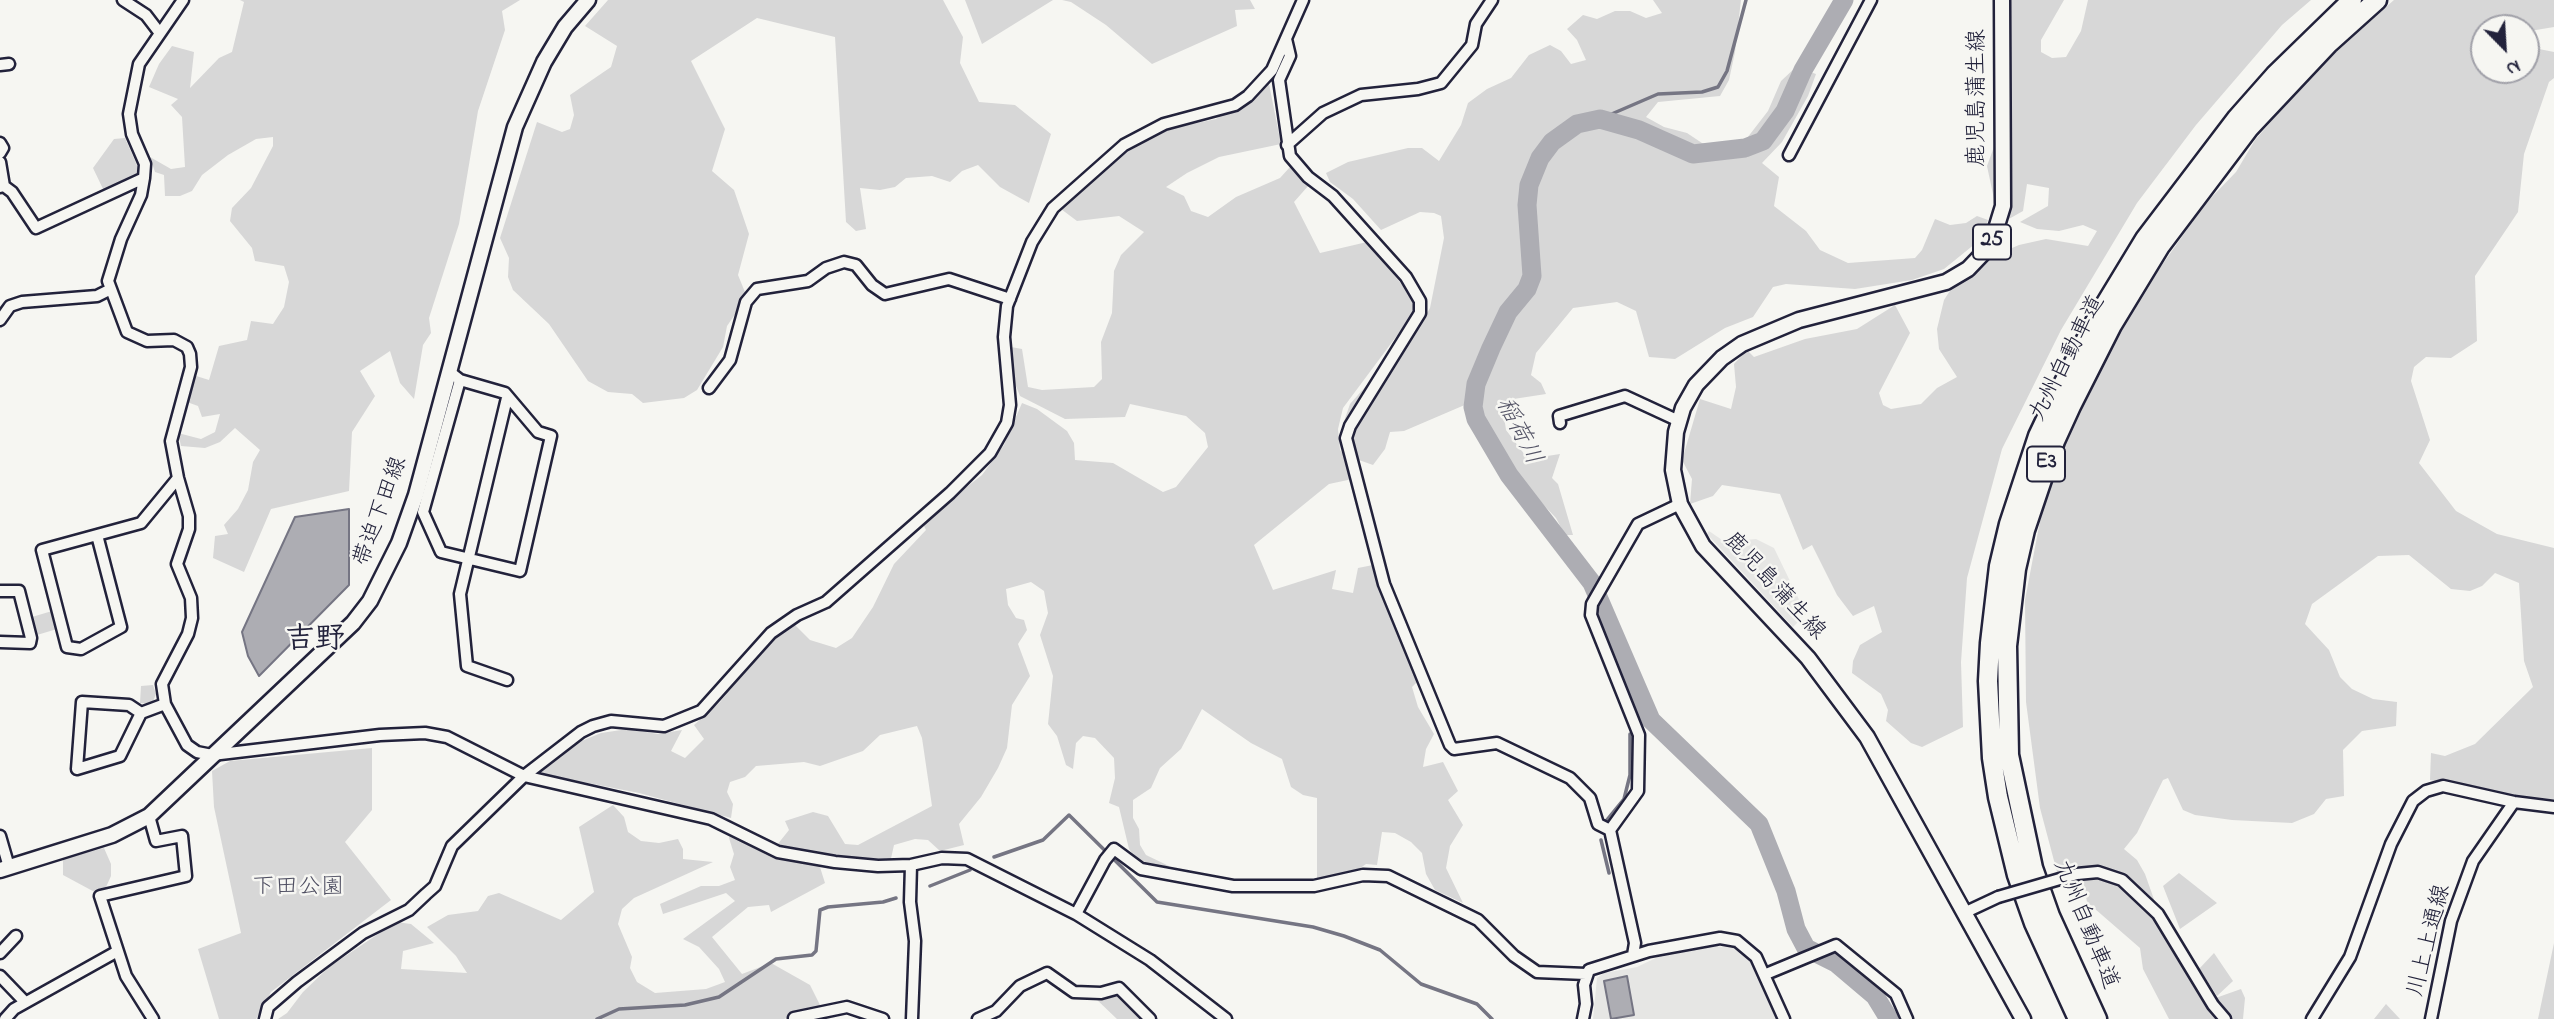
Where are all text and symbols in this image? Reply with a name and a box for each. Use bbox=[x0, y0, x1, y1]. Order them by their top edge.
north arrow bbox=[2470, 14, 2540, 84]
street label: 鹿児島蒲生線 bbox=[1965, 29, 1993, 167]
text: N bbox=[2502, 52, 2524, 82]
road number: 25 bbox=[1973, 224, 2011, 260]
street label: 九州自動車道 bbox=[2025, 291, 2113, 427]
water label: 稲荷川 bbox=[1488, 393, 1546, 471]
road number: E3 bbox=[2027, 447, 2065, 482]
street label: 帯迫下田線 bbox=[349, 453, 415, 571]
street label: 鹿児島蒲生線 bbox=[1716, 527, 1830, 647]
district label: 吉野 bbox=[285, 624, 345, 660]
street label: 九州自動車道 bbox=[2045, 856, 2123, 994]
park label: 下田公園 bbox=[252, 875, 344, 903]
street label: 川上上通線 bbox=[2404, 882, 2458, 1000]

